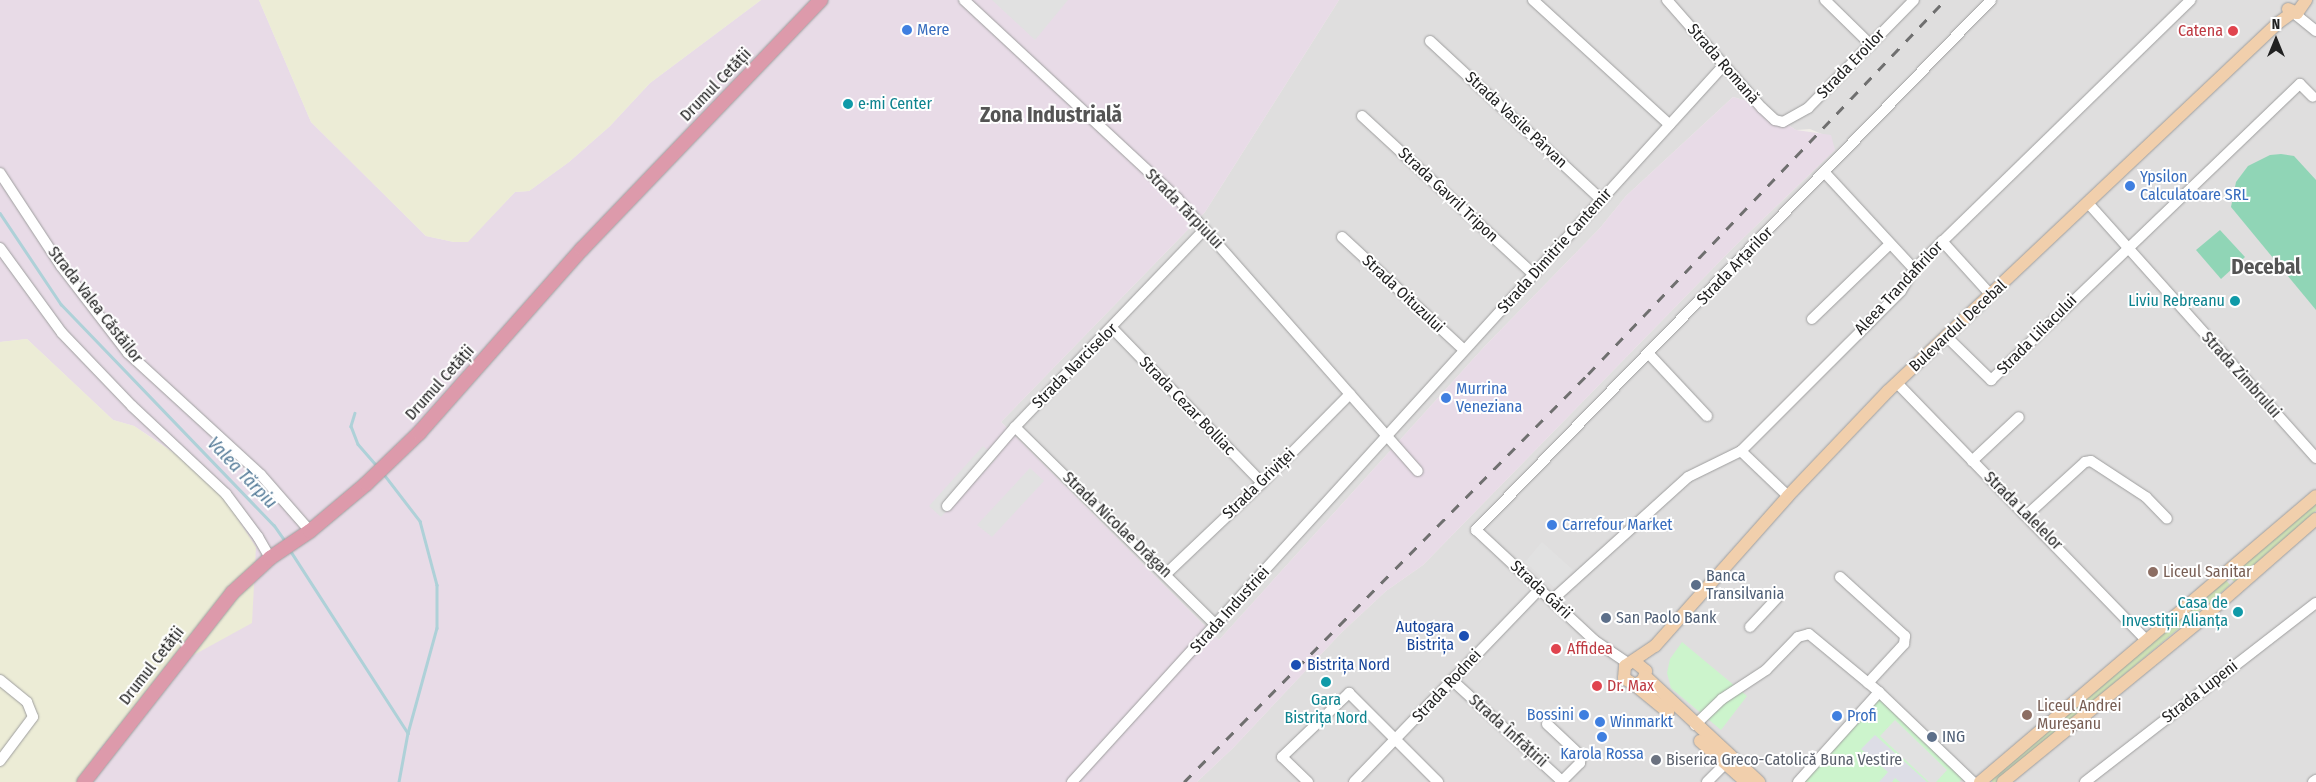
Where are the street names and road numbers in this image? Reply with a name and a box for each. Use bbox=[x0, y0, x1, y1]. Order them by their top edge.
street label: Strada Romană bbox=[1683, 20, 1763, 108]
street label: Strada Eroilor bbox=[1813, 25, 1889, 103]
street label: Drumul Cetății bbox=[676, 45, 756, 125]
street label: Strada Vasile Pârvan bbox=[1461, 68, 1571, 172]
street label: Strada Gavril Tripon bbox=[1394, 144, 1502, 246]
street label: Strada Tărpiului bbox=[1141, 165, 1227, 253]
street label: Strada Dimitrie Cantemir bbox=[1494, 185, 1616, 317]
street label: Strada Arțarilor bbox=[1693, 223, 1777, 309]
street label: Aleea Trandafirilor bbox=[1851, 237, 1947, 339]
street label: Strada Valea Căstăilor bbox=[44, 243, 146, 367]
street label: Strada Oituzului bbox=[1358, 251, 1448, 337]
street label: Bulevardul Decebal bbox=[1905, 276, 2011, 376]
street label: Strada Liliacului bbox=[1993, 291, 2081, 379]
street label: Strada Narciselor bbox=[1028, 319, 1122, 413]
street label: Strada Zimbrului bbox=[2197, 328, 2285, 422]
street label: Drumul Cetății bbox=[401, 342, 479, 424]
street label: Strada Cezar Bolliac bbox=[1135, 353, 1239, 459]
street label: Strada Griviței bbox=[1219, 445, 1299, 523]
street label: Strada Nicolae Drăgan bbox=[1058, 468, 1176, 582]
street label: Strada Lalelelor bbox=[1980, 468, 2066, 554]
street label: Strada Gării bbox=[1506, 557, 1576, 623]
street label: Strada Industriei bbox=[1186, 563, 1274, 657]
street label: Drumul Cetății bbox=[116, 623, 188, 709]
street label: Strada Rodnei bbox=[1409, 646, 1485, 726]
street label: Strada Lupeni bbox=[2158, 657, 2242, 727]
street label: Strada Înfrățirii bbox=[1465, 691, 1551, 771]

